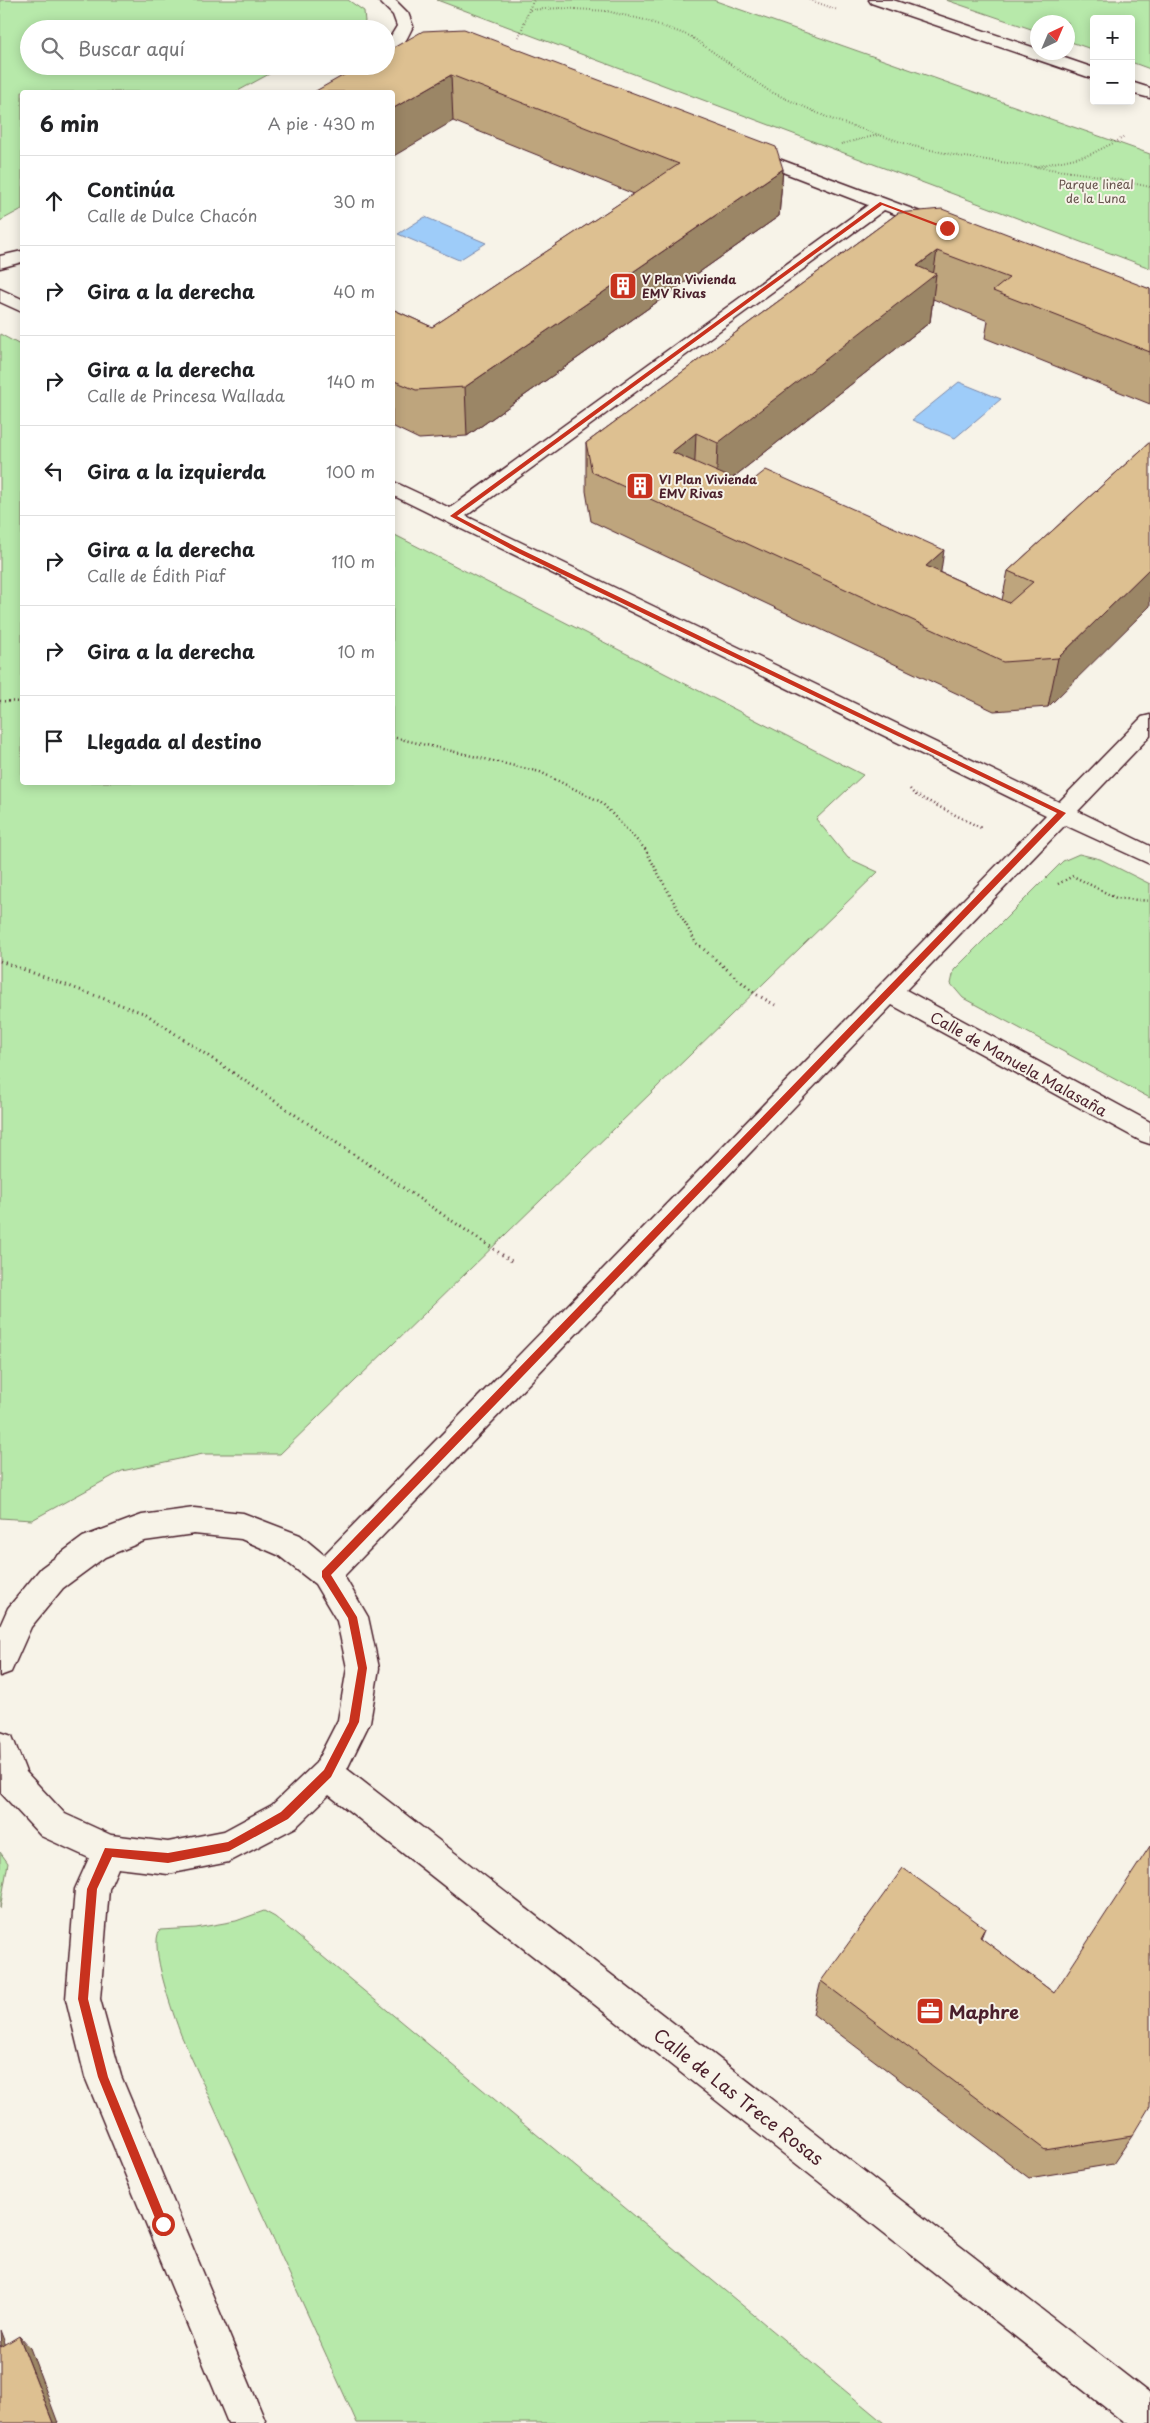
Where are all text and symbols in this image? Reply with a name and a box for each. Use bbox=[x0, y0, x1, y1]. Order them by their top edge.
north arrow bbox=[1030, 15, 1075, 60]
map controls bbox=[1090, 15, 1135, 105]
button: + bbox=[1090, 15, 1135, 60]
search box bbox=[20, 20, 395, 75]
icon: search bbox=[38, 34, 66, 62]
text: Buscar aquí bbox=[78, 34, 185, 62]
button: − bbox=[1090, 60, 1135, 105]
text: 6 min bbox=[40, 107, 99, 139]
text: A pie · 430 m bbox=[268, 111, 375, 135]
text: Continúa bbox=[87, 175, 175, 203]
park label: Parque lineal de la Luna bbox=[1058, 175, 1134, 207]
icon: ahead bbox=[40, 187, 68, 215]
text: 30 m bbox=[333, 189, 375, 213]
text: Calle de Dulce Chacón bbox=[87, 203, 257, 227]
route end bbox=[936, 217, 959, 240]
place label: V Plan Vivienda EMV Rivas bbox=[642, 270, 736, 302]
building icon: V Plan Vivienda EMV Rivas bbox=[608, 271, 638, 301]
icon: right bbox=[40, 277, 68, 305]
text: Gira a la derecha bbox=[87, 277, 255, 305]
text: 40 m bbox=[333, 279, 375, 303]
text: Gira a la derecha bbox=[87, 355, 255, 383]
icon: right bbox=[40, 367, 68, 395]
text: 140 m bbox=[327, 369, 375, 393]
text: Calle de Princesa Wallada bbox=[87, 383, 285, 407]
icon: left bbox=[40, 457, 68, 485]
text: Gira a la izquierda bbox=[87, 457, 266, 485]
text: 100 m bbox=[326, 459, 375, 483]
place label: VI Plan Vivienda EMV Rivas bbox=[659, 470, 757, 502]
building icon: VI Plan Vivienda EMV Rivas bbox=[625, 471, 655, 501]
text: Gira a la derecha bbox=[87, 535, 255, 563]
icon: right bbox=[40, 547, 68, 575]
text: 110 m bbox=[332, 549, 375, 573]
text: Calle de Édith Piaf bbox=[87, 563, 225, 587]
icon: right bbox=[40, 637, 68, 665]
text: Gira a la derecha bbox=[87, 637, 255, 665]
text: 10 m bbox=[338, 639, 375, 663]
icon: arrive bbox=[40, 727, 68, 755]
text: Llegada al destino bbox=[87, 727, 261, 755]
street label: Calle de Manuela Malasaña bbox=[926, 1005, 1112, 1122]
office icon: Maphre bbox=[915, 1996, 945, 2026]
place label: Maphre bbox=[949, 1998, 1019, 2025]
street label: Calle de Las Trece Rosas bbox=[648, 2021, 830, 2171]
route start bbox=[152, 2213, 175, 2236]

